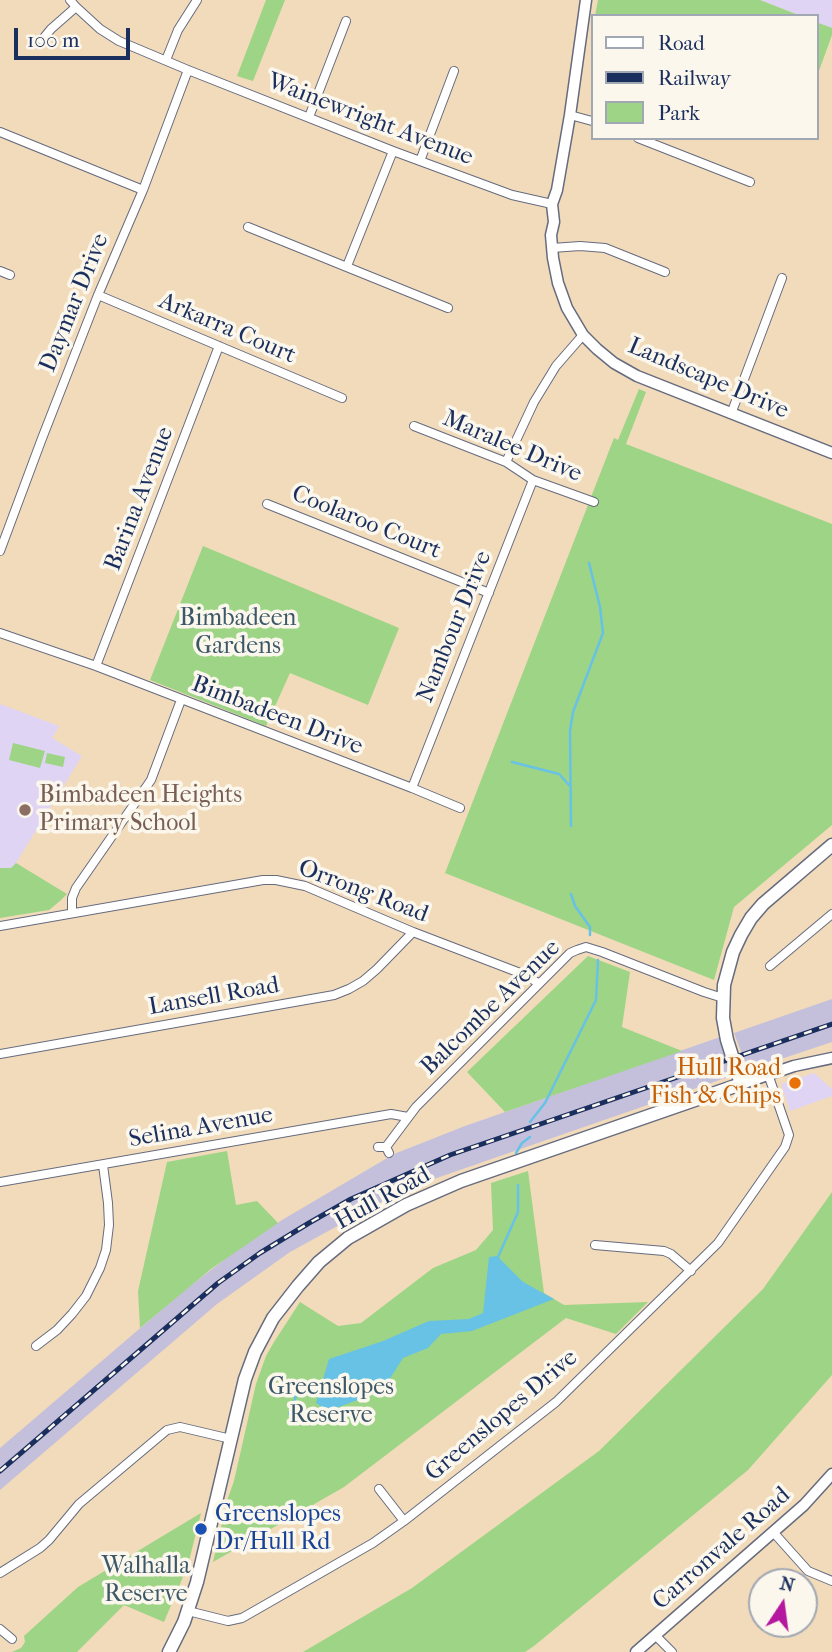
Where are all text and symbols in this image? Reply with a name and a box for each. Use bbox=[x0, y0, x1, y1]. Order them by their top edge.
scale bar bbox=[18, 14, 133, 58]
legend bbox=[590, 14, 818, 140]
text: 100 m bbox=[27, 28, 80, 52]
text: Road bbox=[658, 31, 705, 55]
text: Railway bbox=[658, 66, 731, 90]
street label: Wainewright Avenue bbox=[263, 68, 477, 172]
text: Park bbox=[658, 101, 700, 125]
street label: Daymar Drive bbox=[34, 230, 116, 376]
street label: Arkarra Court bbox=[154, 287, 300, 371]
street label: Landscape Drive bbox=[623, 332, 793, 426]
street label: Maralee Drive bbox=[438, 405, 586, 489]
street label: Barina Avenue bbox=[99, 423, 181, 575]
street label: Coolaroo Court bbox=[287, 480, 445, 566]
street label: Nambour Drive bbox=[412, 547, 498, 707]
park label: Bimbadeen Gardens bbox=[180, 605, 296, 661]
street label: Bimbadeen Drive bbox=[187, 670, 367, 762]
place label: Bimbadeen Heights Primary School bbox=[39, 782, 242, 838]
marker: Bimbadeen Heights Primary School bbox=[17, 802, 33, 818]
street label: Orrong Road bbox=[294, 854, 432, 930]
street label: Balcombe Avenue bbox=[415, 934, 567, 1082]
street label: Lansell Road bbox=[146, 971, 282, 1023]
place label: Hull Road Fish & Chips bbox=[650, 1055, 781, 1111]
marker: Hull Road Fish & Chips bbox=[787, 1075, 803, 1091]
street label: Selina Avenue bbox=[127, 1101, 275, 1155]
street label: Hull Road bbox=[330, 1161, 436, 1237]
street label: Greenslopes Drive bbox=[420, 1344, 584, 1488]
park label: Greenslopes Reserve bbox=[268, 1374, 394, 1430]
street label: Carronvale Road bbox=[647, 1481, 797, 1617]
place label: Greenslopes Dr/Hull Rd bbox=[215, 1501, 341, 1557]
marker: Greenslopes Dr/Hull Rd bbox=[193, 1521, 209, 1537]
park label: Walhalla Reserve bbox=[102, 1553, 190, 1609]
north arrow bbox=[748, 1568, 818, 1638]
text: N bbox=[778, 1572, 797, 1597]

